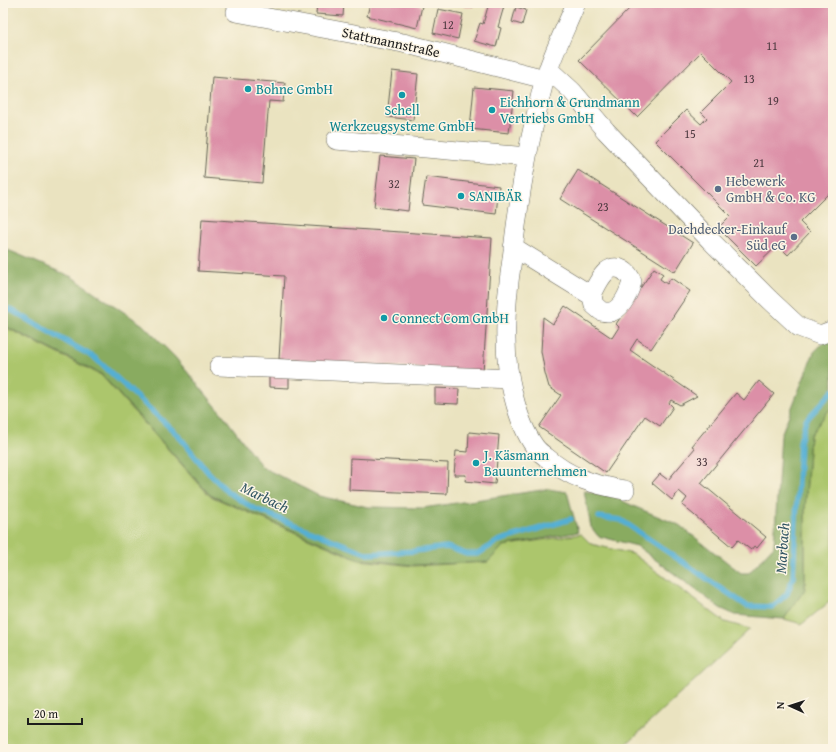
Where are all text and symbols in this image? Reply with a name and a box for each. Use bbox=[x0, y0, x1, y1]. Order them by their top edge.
house number: 12 bbox=[442, 16, 454, 33]
street label: Stattmannstraße bbox=[340, 22, 442, 62]
house number: 11 bbox=[766, 37, 778, 54]
house number: 13 bbox=[743, 70, 755, 87]
place label: Bohne GmbH bbox=[256, 79, 333, 99]
marker: Bohne GmbH bbox=[243, 84, 253, 94]
marker: Schell Werkzeugsysteme GmbH bbox=[397, 90, 407, 100]
place label: Eichhorn & Grundmann Vertriebs GmbH bbox=[500, 92, 640, 128]
house number: 19 bbox=[767, 92, 779, 109]
place label: Schell Werkzeugsysteme GmbH bbox=[330, 100, 474, 136]
marker: Eichhorn & Grundmann Vertriebs GmbH bbox=[487, 105, 497, 115]
house number: 15 bbox=[684, 125, 696, 142]
house number: 21 bbox=[753, 154, 765, 171]
place label: Hebewerk GmbH & Co. KG bbox=[726, 171, 816, 207]
house number: 32 bbox=[388, 175, 400, 192]
marker: Hebewerk GmbH & Co. KG bbox=[713, 184, 723, 194]
place label: SANIBÄR bbox=[469, 186, 523, 206]
marker: SANIBÄR bbox=[456, 191, 466, 201]
house number: 23 bbox=[597, 198, 609, 215]
place label: Dachdecker-Einkauf Süd eG bbox=[668, 219, 788, 255]
marker: Dachdecker-Einkauf Süd eG bbox=[789, 232, 799, 242]
place label: Connect Com GmbH bbox=[392, 308, 509, 328]
marker: Connect Com GmbH bbox=[379, 313, 389, 323]
place label: J. Käsmann Bauunternehmen bbox=[482, 445, 587, 481]
house number: 33 bbox=[696, 453, 708, 470]
marker: J. Käsmann Bauunternehmen bbox=[471, 458, 481, 468]
water label: Marbach bbox=[237, 476, 293, 518]
water label: Marbach bbox=[770, 521, 794, 574]
north arrow bbox=[770, 686, 810, 726]
scale bar bbox=[28, 700, 82, 726]
text: N bbox=[772, 701, 788, 710]
text: 20 m bbox=[34, 705, 58, 722]

